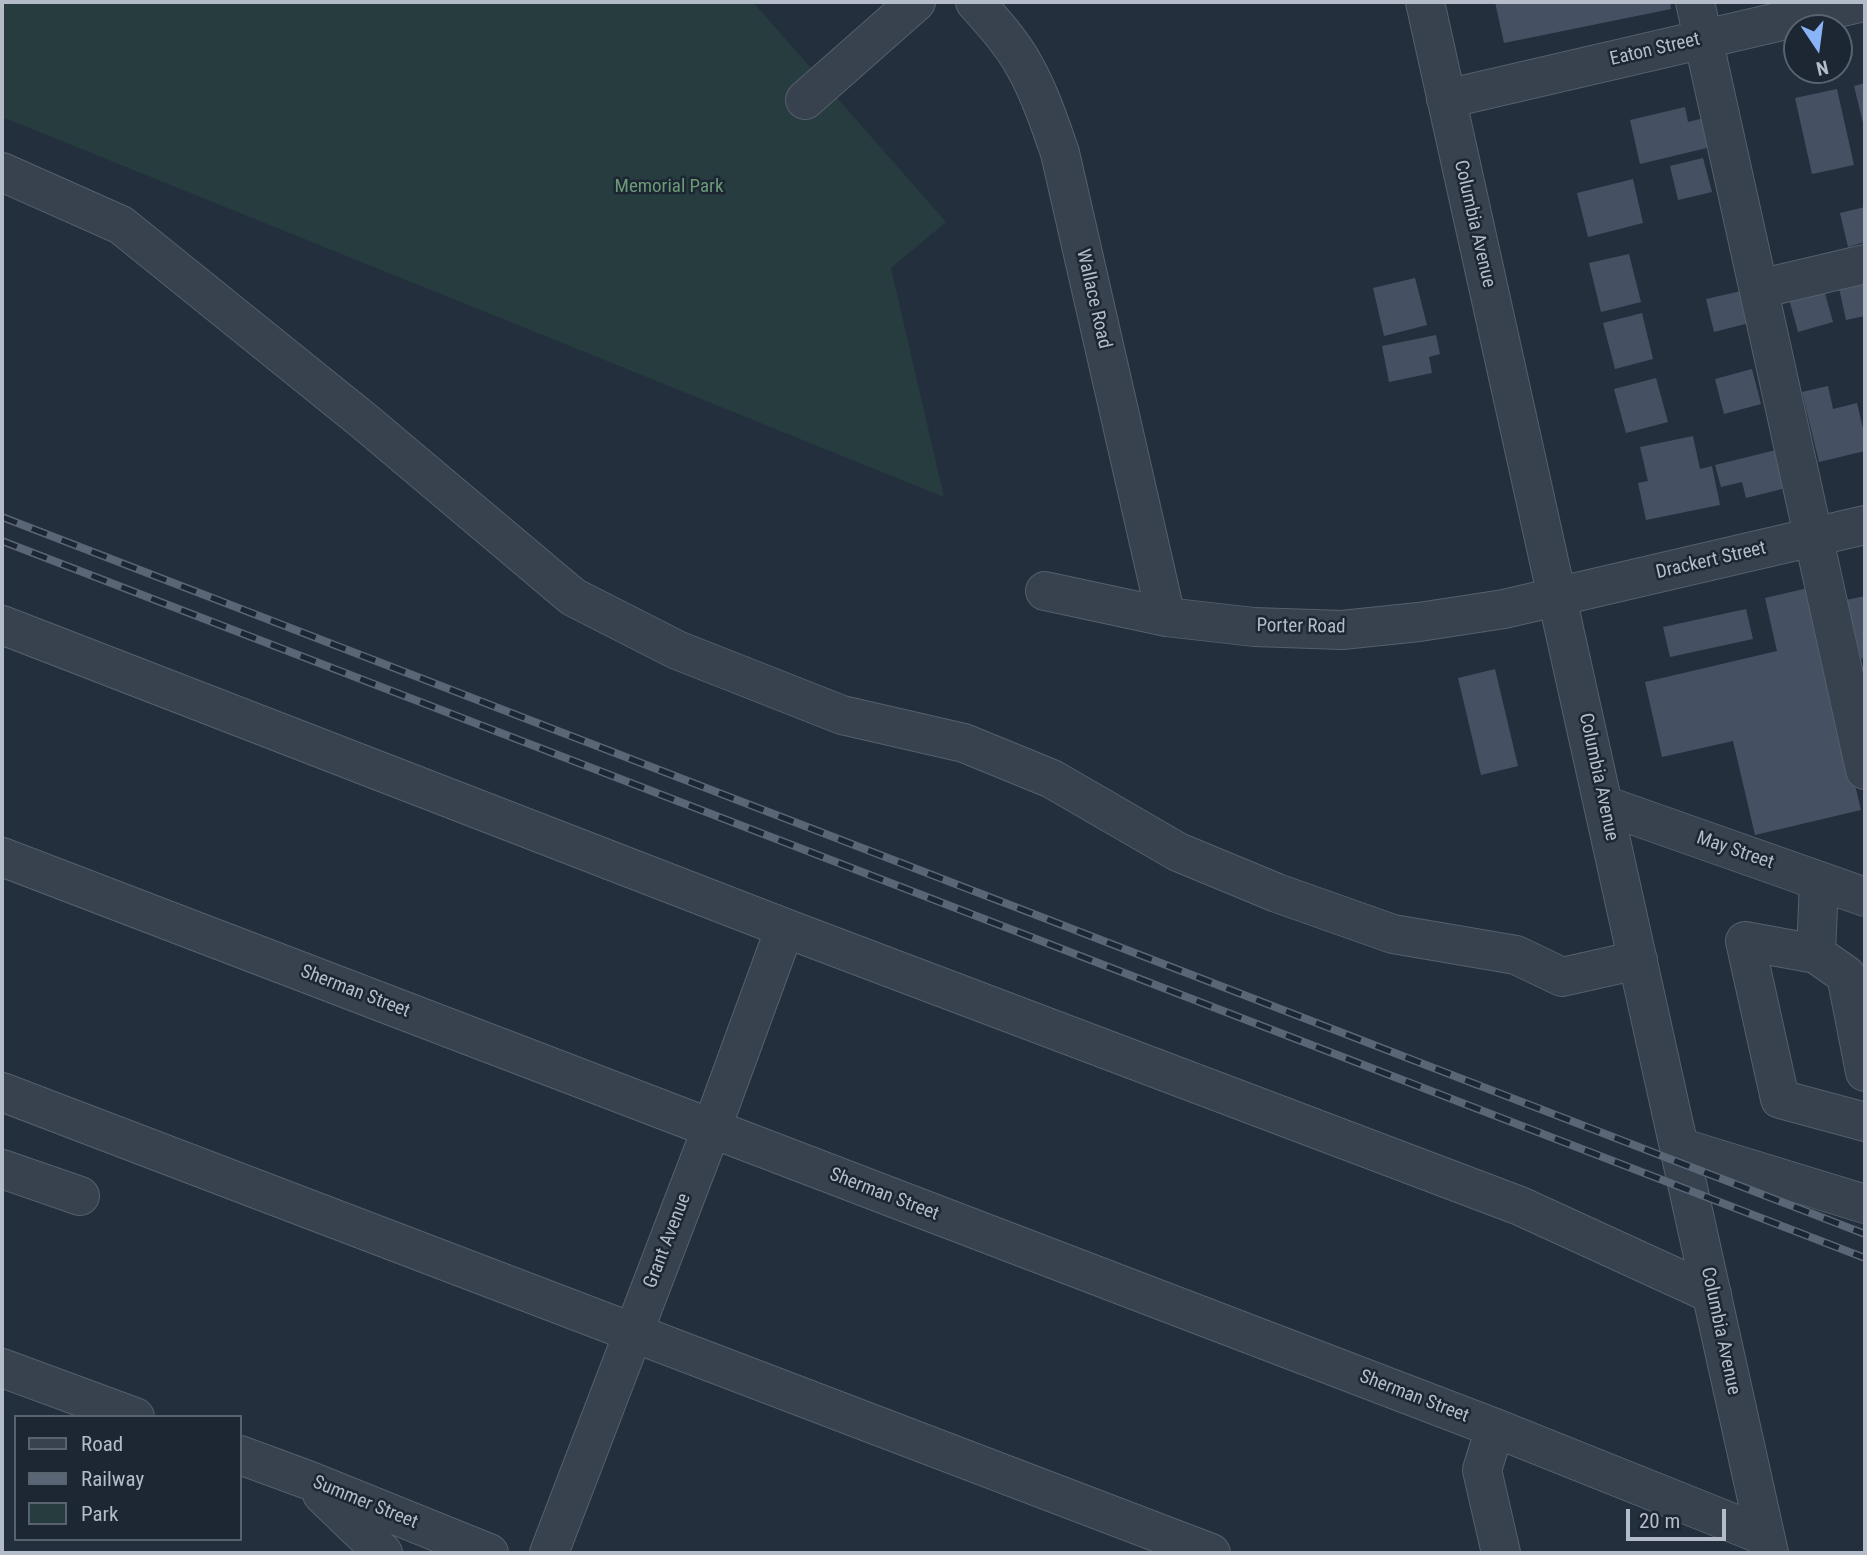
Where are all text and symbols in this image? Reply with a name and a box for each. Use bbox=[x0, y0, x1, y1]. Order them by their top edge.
north arrow bbox=[1783, 14, 1853, 84]
street label: Eaton Street bbox=[1608, 29, 1702, 71]
text: N bbox=[1814, 55, 1831, 81]
street label: Columbia Avenue bbox=[1448, 158, 1500, 290]
park label: Memorial Park bbox=[615, 176, 723, 198]
street label: Wallace Road bbox=[1071, 247, 1115, 351]
street label: Drackert Street bbox=[1654, 537, 1768, 585]
street label: Porter Road bbox=[1256, 615, 1346, 639]
street label: Columbia Avenue bbox=[1573, 711, 1623, 843]
street label: May Street bbox=[1693, 827, 1777, 875]
street label: Sherman Street bbox=[297, 961, 413, 1023]
street label: Sherman Street bbox=[826, 1164, 942, 1226]
street label: Grant Avenue bbox=[640, 1190, 696, 1292]
street label: Columbia Avenue bbox=[1695, 1265, 1745, 1397]
street label: Sherman Street bbox=[1356, 1366, 1472, 1428]
legend bbox=[14, 1415, 242, 1541]
text: Road bbox=[81, 1432, 123, 1456]
text: Railway bbox=[81, 1467, 144, 1491]
street label: Summer Street bbox=[309, 1472, 421, 1534]
scale bar bbox=[1629, 1496, 1729, 1540]
text: Park bbox=[81, 1502, 118, 1526]
text: 20 m bbox=[1639, 1509, 1680, 1533]

